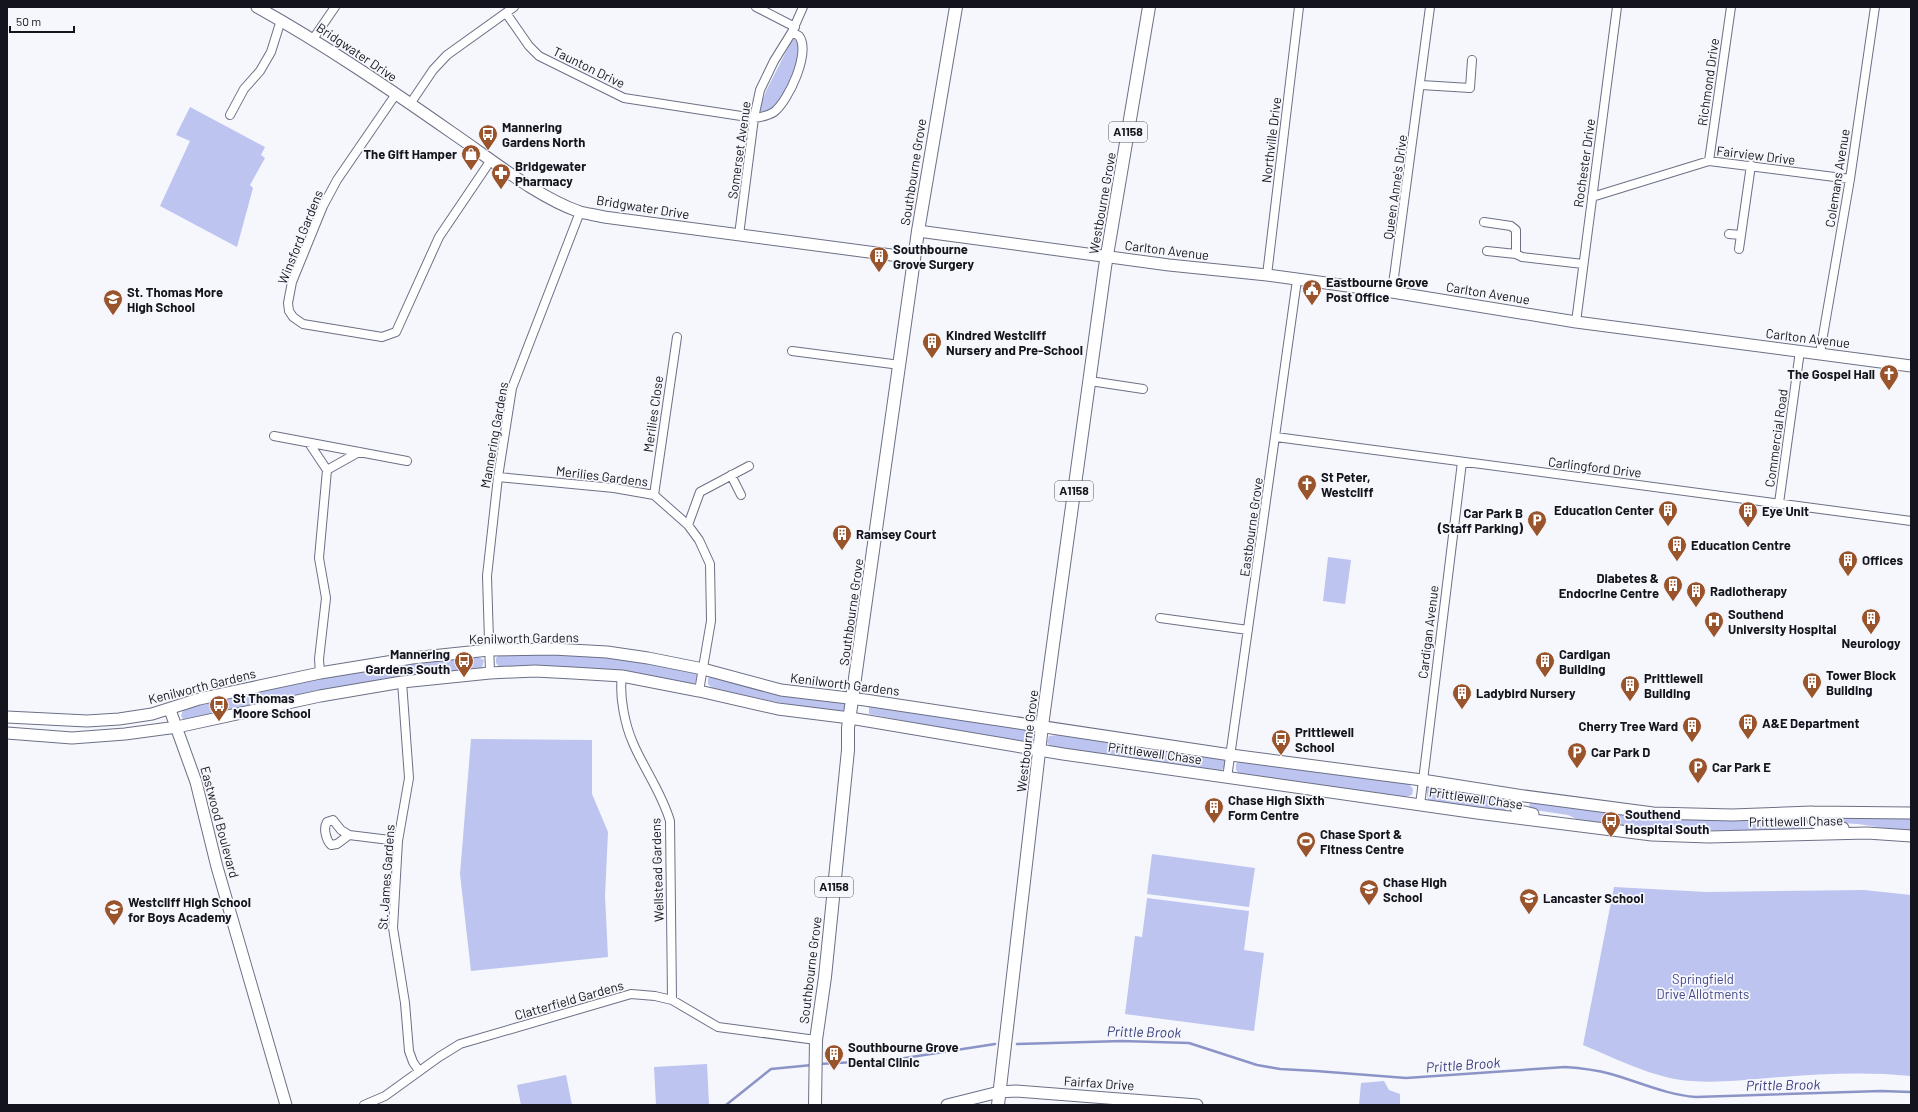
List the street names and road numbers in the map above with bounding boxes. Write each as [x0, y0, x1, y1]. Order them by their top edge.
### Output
street label: Bridgwater Drive [314, 19, 400, 85]
street label: Richmond Drive [1694, 37, 1722, 127]
street label: Taunton Drive [550, 43, 628, 91]
street label: Northville Drive [1258, 96, 1284, 184]
street label: Somerset Avenue [724, 100, 754, 200]
street label: Southbourne Grove [897, 117, 929, 227]
street label: Rochester Drive [1570, 118, 1598, 208]
road number: A1158 [1109, 122, 1147, 142]
street label: Colemans Avenue [1821, 128, 1853, 228]
street label: Queen Anne's Drive [1380, 134, 1410, 240]
street label: Fairview Drive [1716, 142, 1796, 168]
street label: Westbourne Grove [1085, 151, 1119, 255]
street label: Winsford Gardens [274, 188, 326, 286]
street label: Bridgwater Drive [595, 192, 691, 222]
street label: Carlton Avenue [1124, 237, 1210, 263]
street label: Carlton Avenue [1445, 278, 1531, 308]
street label: Carlton Avenue [1765, 325, 1851, 351]
street label: Merilies Close [640, 374, 666, 453]
street label: Mannering Gardens [477, 380, 511, 490]
street label: Commercial Road [1761, 388, 1791, 488]
street label: Carlingford Drive [1547, 453, 1643, 481]
street label: Merilies Gardens [555, 462, 649, 490]
street label: Eastbourne Grove [1236, 476, 1266, 578]
road number: A1158 [1055, 481, 1093, 501]
street label: Southbourne Grove [836, 557, 866, 667]
street label: Cardigan Avenue [1414, 584, 1442, 680]
street label: Kenilworth Gardens [469, 629, 579, 647]
street label: Kenilworth Gardens [147, 665, 257, 707]
street label: Kenilworth Gardens [789, 669, 901, 699]
street label: Westbourne Grove [1013, 689, 1041, 793]
street label: Prittlewell Chase [1107, 739, 1203, 767]
street label: Eastwood Boulevard [197, 764, 243, 880]
street label: Prittlewell Chase [1428, 784, 1524, 812]
street label: Prittlewell Chase [1749, 812, 1843, 830]
street label: Wellstead Gardens [647, 818, 667, 922]
street label: St. James Gardens [374, 824, 398, 930]
road number: A1158 [815, 877, 853, 897]
street label: Southbourne Grove [795, 915, 825, 1025]
street label: Clatterfield Gardens [513, 977, 625, 1023]
street label: Fairfax Drive [1063, 1073, 1135, 1093]

